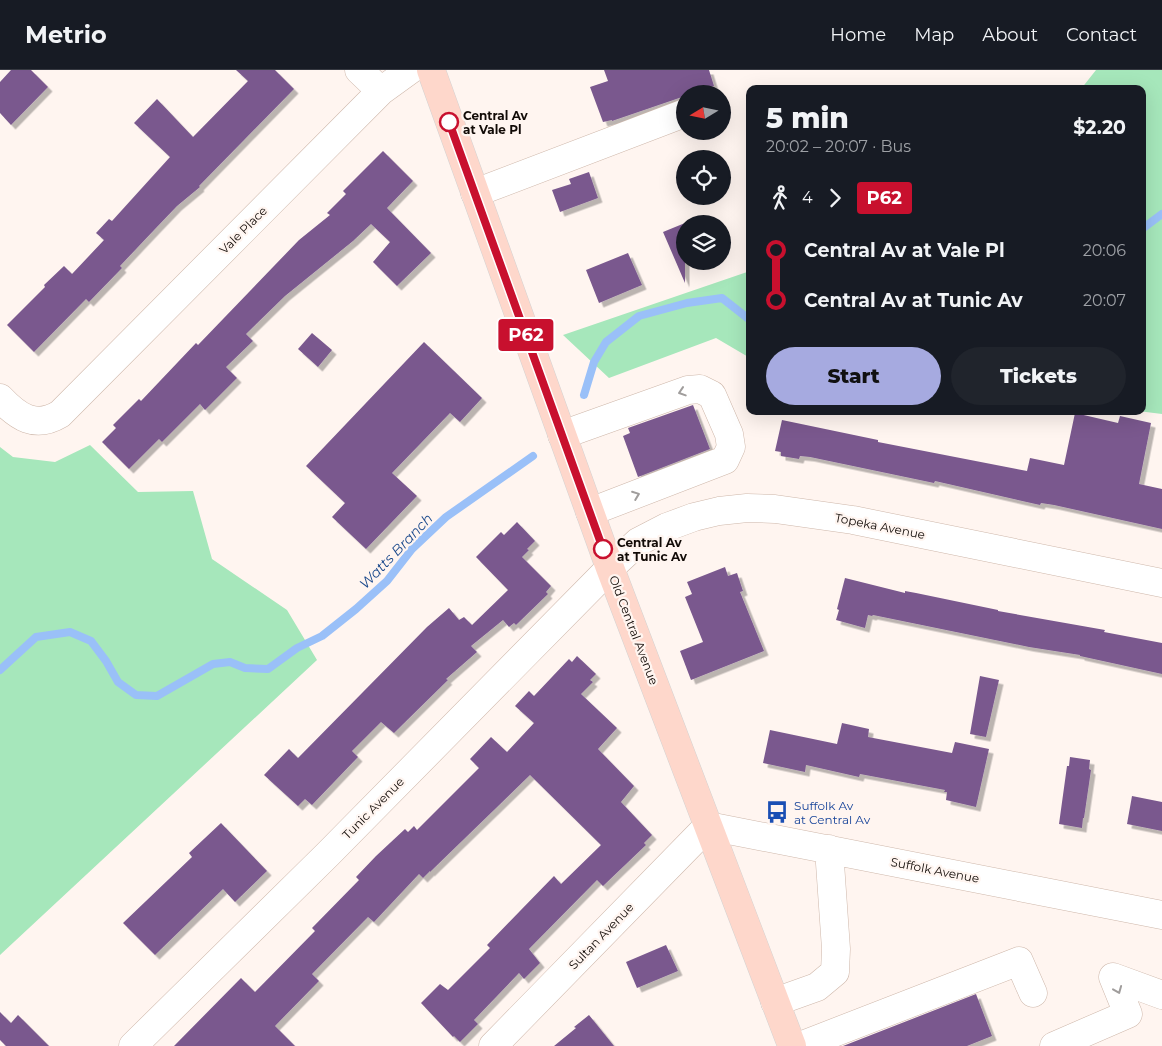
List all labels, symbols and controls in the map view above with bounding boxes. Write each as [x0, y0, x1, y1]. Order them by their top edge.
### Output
text: Metrio [25, 20, 107, 49]
text: Home [830, 24, 886, 46]
text: Map [914, 24, 954, 46]
text: About [982, 24, 1038, 46]
text: Contact [1066, 24, 1137, 46]
north arrow [676, 85, 731, 140]
map controls [676, 85, 731, 270]
text: 5 min [766, 101, 849, 135]
place label: Central Av at Vale Pl [463, 108, 529, 137]
marker: Central Av at Vale Pl [439, 112, 459, 132]
text: $2.20 [1073, 116, 1126, 139]
text: 20:02 – 20:07 · Bus [766, 137, 911, 156]
button: locate [676, 150, 731, 205]
icon: walk [766, 184, 794, 212]
icon: forward [821, 184, 849, 212]
text: P62 [867, 187, 902, 209]
text: 4 [802, 188, 813, 207]
street label: Vale Place [216, 203, 270, 257]
button: layers [676, 215, 731, 270]
text: Central Av at Vale Pl [804, 239, 1005, 262]
text: 20:06 [1083, 241, 1126, 260]
text: Central Av at Tunic Av [804, 289, 1023, 312]
text: 20:07 [1083, 291, 1126, 310]
line badge: P62 [497, 319, 555, 351]
text: P62 [508, 324, 544, 346]
button: Start [766, 347, 941, 405]
button: Tickets [951, 347, 1126, 405]
one-way arrow [678, 387, 687, 397]
one-way arrow [631, 491, 639, 501]
water label: Watts Branch [356, 510, 436, 592]
street label: Topeka Avenue [834, 510, 926, 542]
place label: Central Av at Tunic Av [617, 535, 688, 564]
marker: Central Av at Tunic Av [593, 539, 613, 559]
street label: Old Central Avenue [606, 573, 662, 687]
street label: Tunic Avenue [339, 774, 407, 842]
place label: Suffolk Av at Central Av [794, 798, 871, 827]
bus stop icon: Suffolk Av at Central Av [764, 799, 790, 825]
street label: Suffolk Avenue [889, 854, 981, 886]
street label: Sultan Avenue [565, 900, 637, 972]
one-way arrow [1112, 985, 1123, 994]

